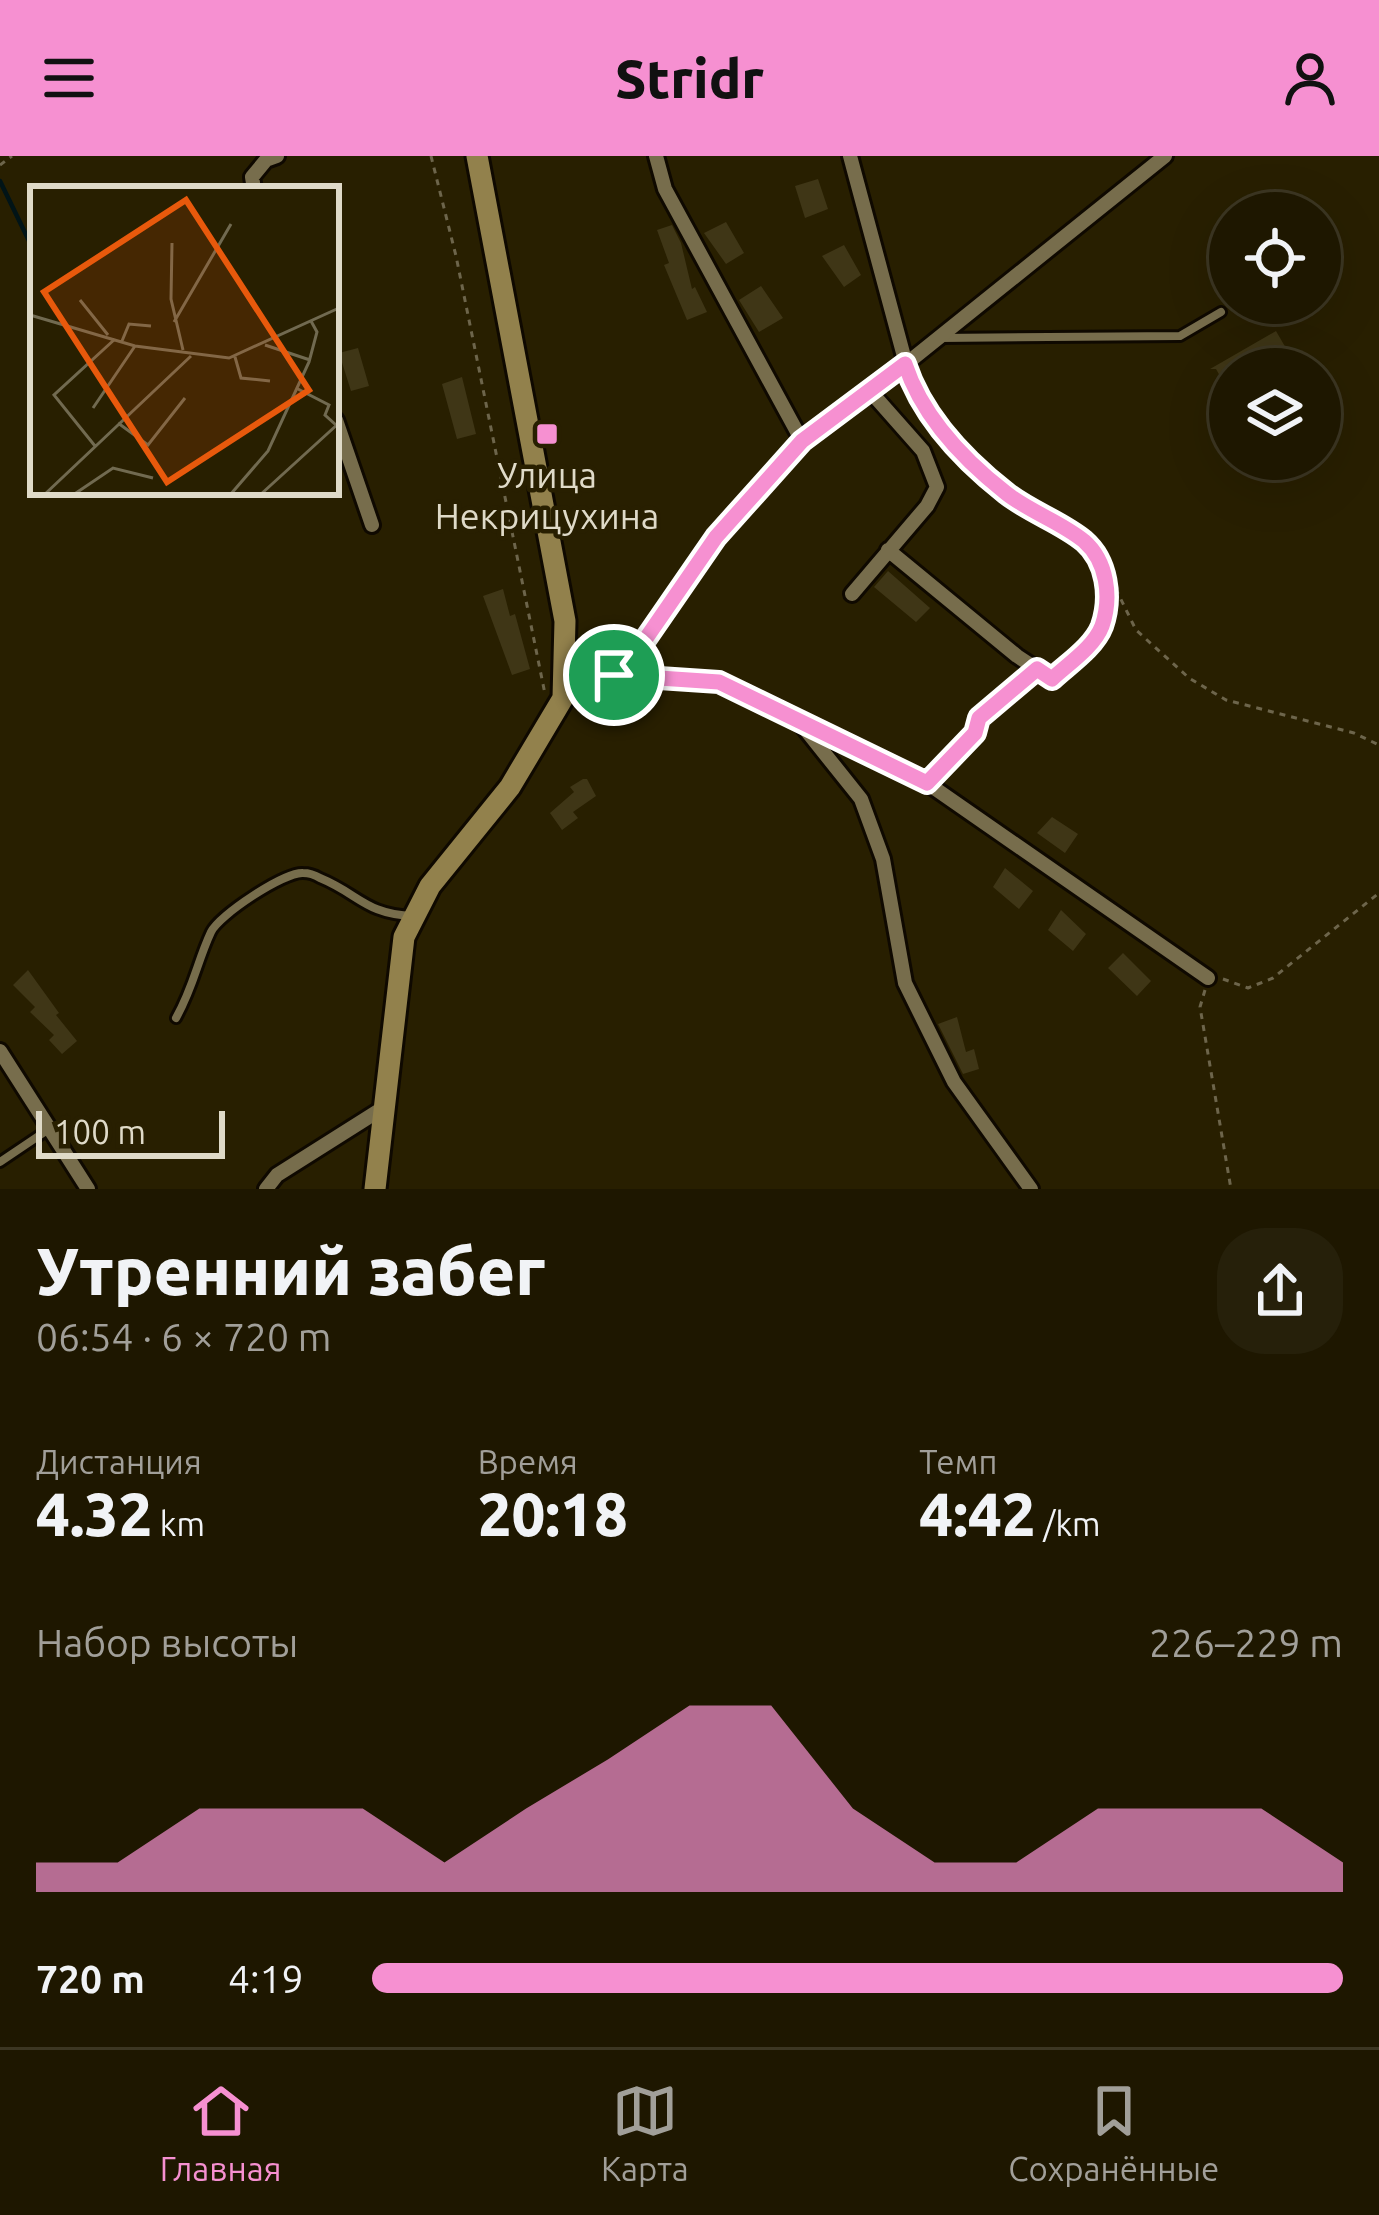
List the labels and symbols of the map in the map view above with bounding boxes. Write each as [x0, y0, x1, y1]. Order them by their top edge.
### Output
inset map [30, 186, 339, 495]
marker: Улица Некрицухина [534, 421, 560, 447]
place label: Улица Некрицухина [435, 454, 659, 536]
pin [563, 624, 665, 726]
scale bar [36, 1105, 225, 1158]

